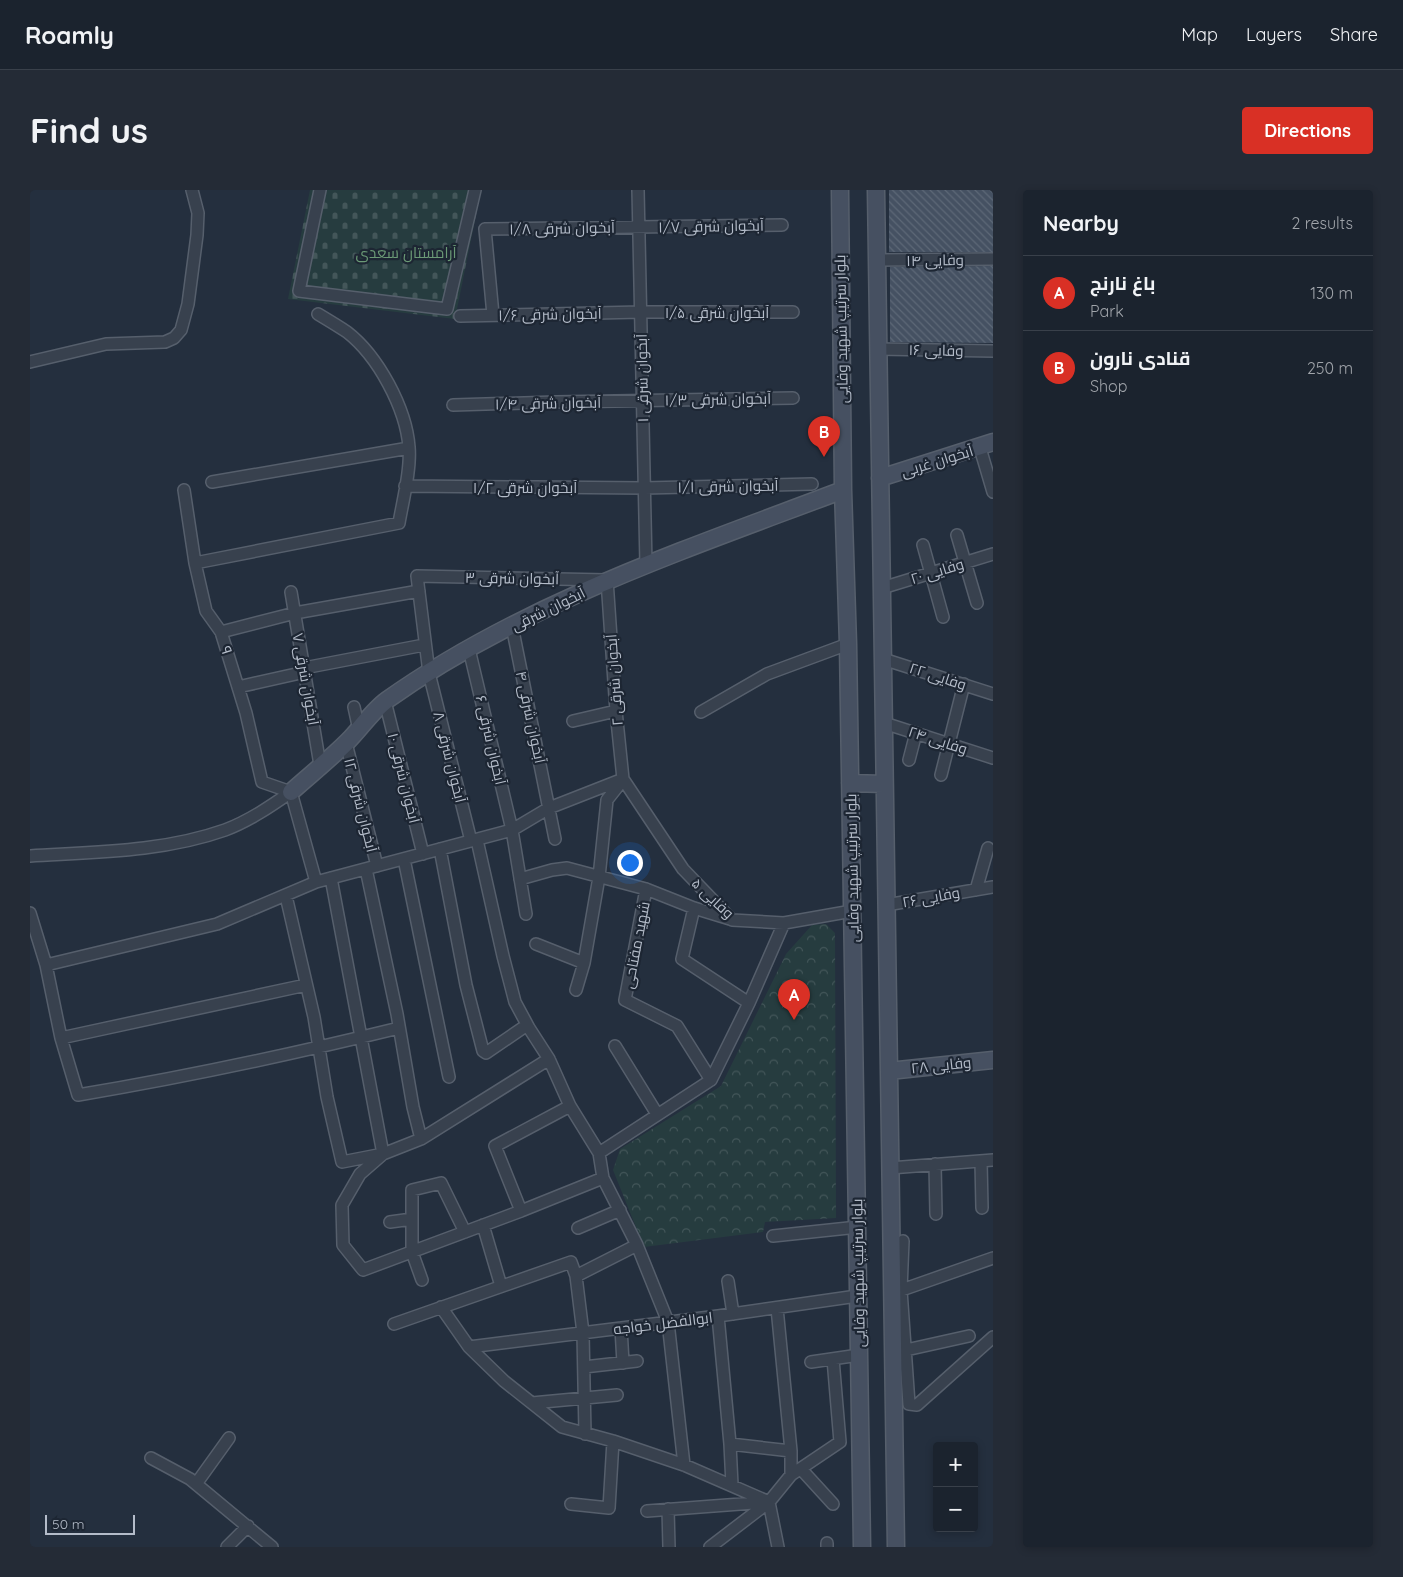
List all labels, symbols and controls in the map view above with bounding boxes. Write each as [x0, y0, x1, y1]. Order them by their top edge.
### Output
text: Roamly [25, 20, 114, 50]
text: Map [1181, 23, 1218, 46]
text: Layers [1246, 23, 1302, 46]
text: Share [1330, 23, 1378, 46]
button: Directions [1242, 107, 1373, 154]
text: Find us [30, 108, 148, 152]
text: Nearby [1043, 210, 1119, 236]
text: 2 results [1291, 213, 1353, 233]
street label: آبخوان شرقی ۱/۷ [658, 216, 764, 237]
street label: آبخوان شرقی ۱/۸ [509, 218, 615, 239]
park label: آرامستان سعدی [356, 243, 456, 263]
street label: وفایی ۱۴ [906, 250, 964, 271]
street label: بلوار سرتیپ شهید وفایی [830, 255, 853, 403]
text: باغ نارنج [1090, 271, 1155, 295]
text: A [1054, 283, 1064, 303]
text: 130 m [1310, 283, 1353, 303]
text: Park [1090, 301, 1124, 321]
street label: آبخوان شرقی ۱/۵ [665, 303, 769, 323]
street label: آبخوان شرقی ۱/۶ [498, 304, 602, 325]
street label: آبخوان شرقی ۱ [632, 333, 653, 422]
street label: وفایی ۱۶ [908, 340, 964, 361]
text: قنادی نارون [1090, 346, 1191, 370]
text: B [1054, 358, 1064, 378]
text: 250 m [1307, 358, 1353, 378]
text: Shop [1090, 376, 1127, 396]
street label: آبخوان شرقی ۱/۳ [665, 389, 771, 410]
street label: آبخوان شرقی ۱/۴ [495, 393, 601, 414]
pin: B [808, 416, 840, 457]
street label: آبخوان غربی [899, 441, 976, 482]
street label: آبخوان شرقی ۱/۱ [677, 476, 779, 497]
street label: آبخوان شرقی ۱/۲ [473, 478, 577, 498]
street label: وفایی ۲۰ [908, 554, 966, 589]
street label: آبخوان شرقی ۳ [465, 568, 559, 589]
street label: آبخوان شرقی [508, 583, 589, 636]
street label: آبخوان شرقی ۷ [288, 631, 323, 727]
street label: آبخوان شرقی ۲ [601, 633, 628, 727]
street label: ۹ [217, 643, 237, 657]
street label: وفایی ۲۲ [907, 658, 969, 695]
street label: آبخوان شرقی ۴ [511, 669, 550, 765]
street label: آبخوان شرقی ۶ [471, 693, 511, 787]
street label: آبخوان شرقی ۸ [429, 709, 471, 805]
street label: وفایی ۲۴ [906, 722, 970, 759]
street label: آبخوان شرقی ۱۰ [383, 731, 424, 825]
street label: آبخوان شرقی ۱۲ [339, 756, 382, 854]
street label: بلوار سرتیپ شهید وفایی [841, 794, 864, 942]
your location [617, 850, 643, 876]
street label: وفایی ۵ [687, 874, 738, 923]
street label: وفایی ۲۶ [901, 883, 961, 912]
street label: شهید مفتاحی [618, 900, 655, 990]
pin: A [778, 979, 810, 1020]
street label: وفایی ۲۸ [910, 1052, 972, 1079]
street label: بلوار سرتیپ شهید وفایی [847, 1199, 870, 1347]
street label: ابوالفضل خواجه [612, 1307, 714, 1340]
map controls [933, 1442, 978, 1532]
button: + [933, 1442, 978, 1487]
button: − [933, 1487, 978, 1532]
scale bar [45, 1512, 135, 1535]
text: 50 m [52, 1515, 85, 1533]

